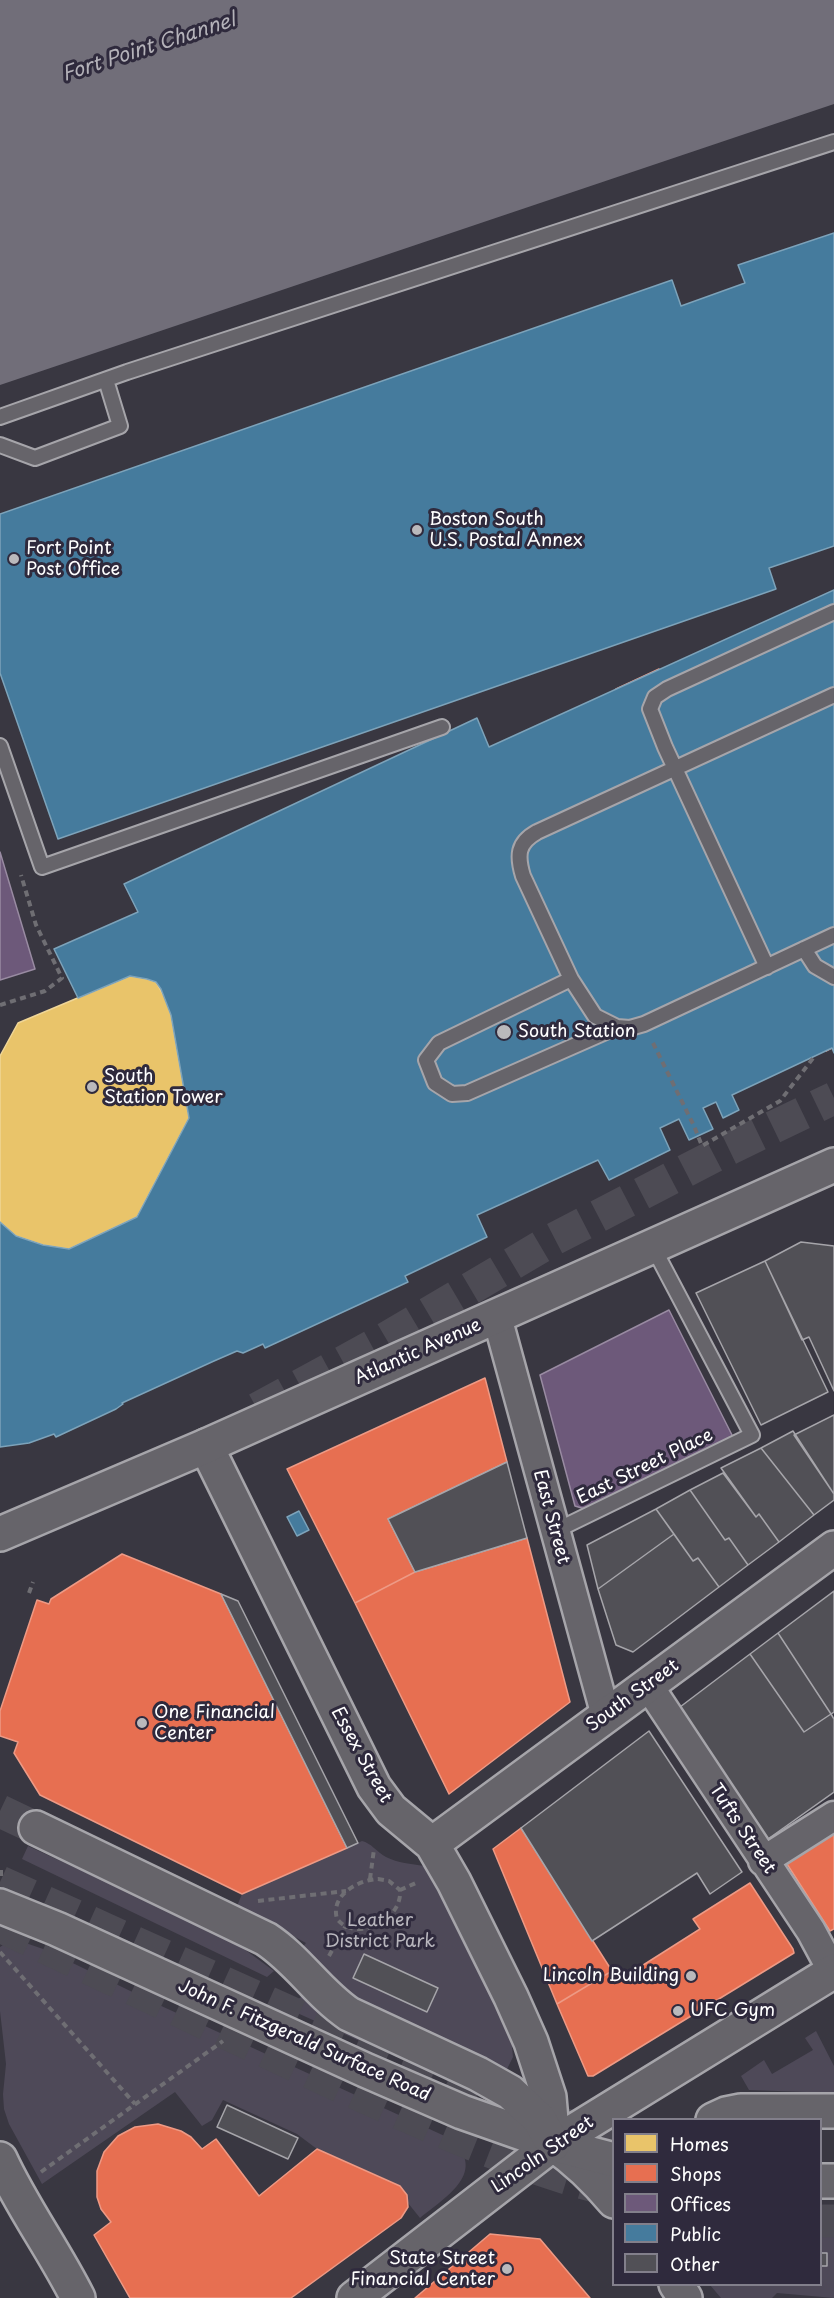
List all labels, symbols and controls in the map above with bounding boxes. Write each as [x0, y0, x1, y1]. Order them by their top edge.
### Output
water label: Fort Point Channel [59, 9, 239, 87]
place label: Boston South U.S. Postal Annex [429, 509, 583, 552]
marker: Boston South U.S. Postal Annex [410, 523, 424, 537]
place label: Fort Point Post Office [26, 538, 120, 580]
marker: Fort Point Post Office [7, 552, 21, 566]
place label: South Station [518, 1021, 636, 1043]
marker: South Station [495, 1023, 513, 1041]
place label: South Station Tower [104, 1066, 223, 1108]
marker: South Station Tower [85, 1080, 99, 1094]
street label: Atlantic Avenue [351, 1314, 485, 1390]
street label: East Street Place [573, 1425, 717, 1509]
street label: East Street [528, 1467, 574, 1567]
street label: South Street [583, 1655, 683, 1737]
place label: One Financial Center [154, 1702, 275, 1744]
street label: Essex Street [326, 1703, 396, 1807]
marker: One Financial Center [135, 1716, 149, 1730]
street label: Tufts Street [704, 1780, 780, 1878]
park label: Leather District Park [325, 1910, 435, 1952]
place label: Lincoln Building [543, 1965, 679, 1987]
marker: Lincoln Building [684, 1969, 698, 1983]
street label: John F. Fitzgerald Surface Road [174, 1975, 434, 2107]
place label: UFC Gym [690, 2000, 775, 2022]
marker: UFC Gym [671, 2004, 685, 2018]
street label: Lincoln Street [488, 2112, 598, 2198]
legend [612, 2118, 822, 2286]
text: Homes [670, 2130, 728, 2157]
text: Shops [670, 2160, 721, 2187]
text: Offices [670, 2190, 731, 2217]
text: Public [670, 2220, 721, 2247]
place label: State Street Financial Center [350, 2248, 495, 2290]
text: Other [670, 2250, 719, 2277]
marker: State Street Financial Center [500, 2262, 514, 2276]

